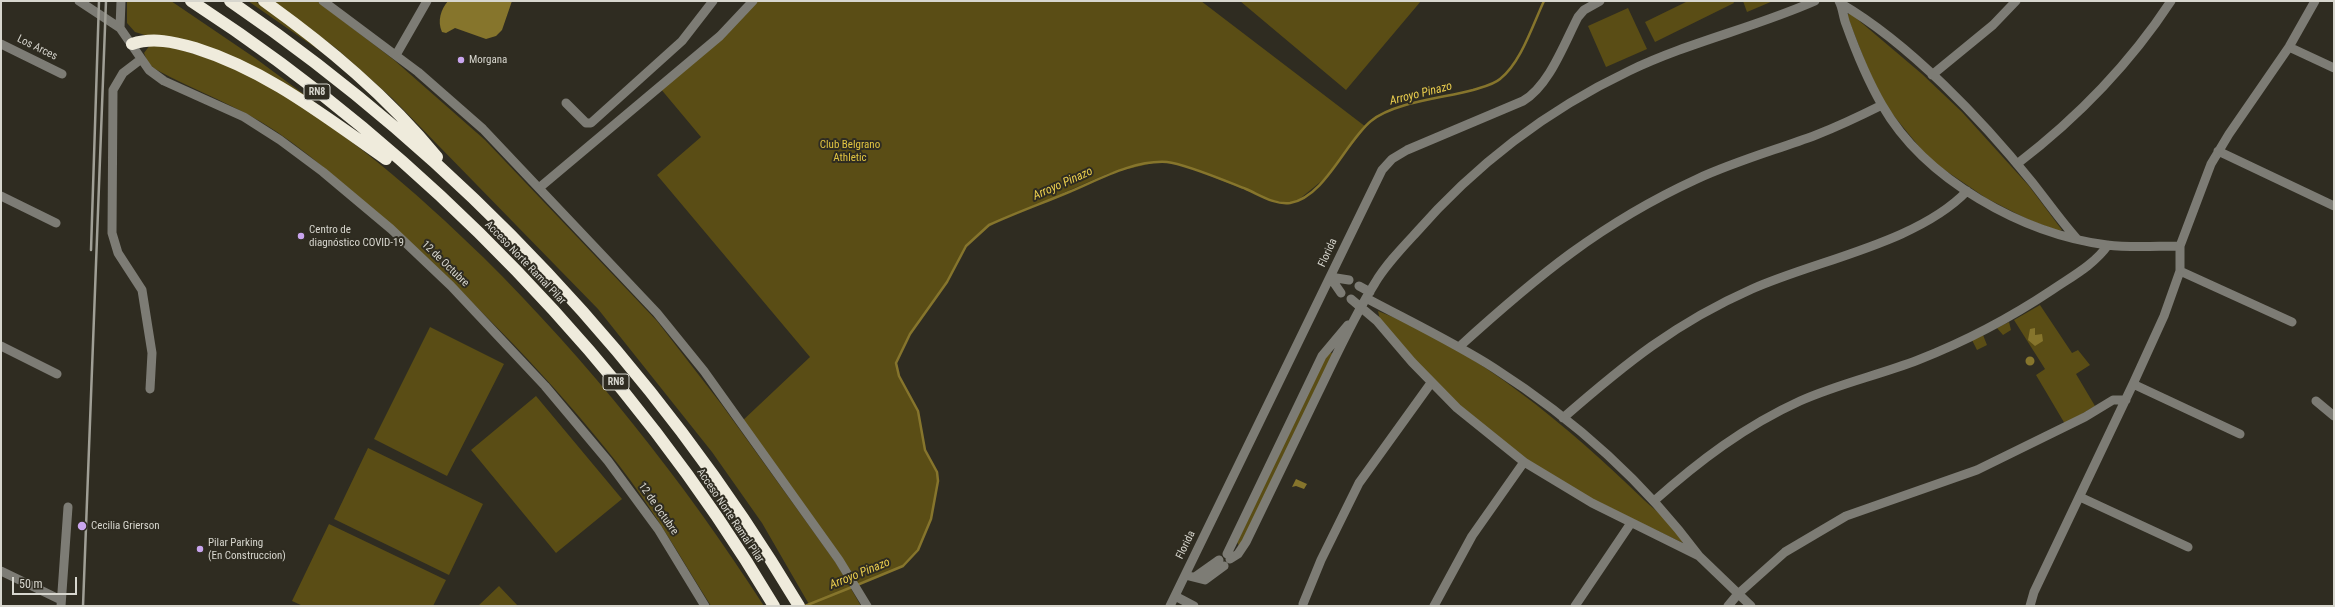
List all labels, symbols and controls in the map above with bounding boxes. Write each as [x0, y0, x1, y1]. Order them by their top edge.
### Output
street label: Los Arces [15, 33, 59, 63]
place label: Morgana [469, 53, 507, 67]
marker: Morgana [456, 55, 466, 65]
water label: Arroyo Pinazo [1388, 79, 1454, 109]
road number: RN8 [304, 84, 330, 100]
park label: Club Belgrano Athletic [820, 138, 880, 164]
water label: Arroyo Pinazo [1031, 164, 1095, 204]
street label: Acceso Norte Ramal Pilar [482, 218, 568, 308]
place label: Centro de diagnóstico COVID-19 [309, 223, 404, 249]
marker: Centro de diagnóstico COVID-19 [296, 231, 306, 241]
street label: Florida [1316, 237, 1340, 269]
street label: 12 de Octubre [419, 238, 471, 290]
road number: RN8 [603, 374, 629, 390]
street label: Acceso Norte Ramal Pilar [693, 466, 767, 566]
street label: 12 de Octubre [635, 480, 681, 538]
place label: Cecilia Grierson [91, 519, 160, 533]
marker: Cecilia Grierson [76, 520, 88, 532]
street label: Florida [1174, 529, 1198, 561]
place label: Pilar Parking (En Construccion) [208, 536, 286, 562]
marker: Pilar Parking (En Construccion) [195, 544, 205, 554]
water label: Arroyo Pinazo [828, 555, 892, 593]
scale bar [14, 569, 79, 595]
text: 50 m [19, 577, 43, 591]

